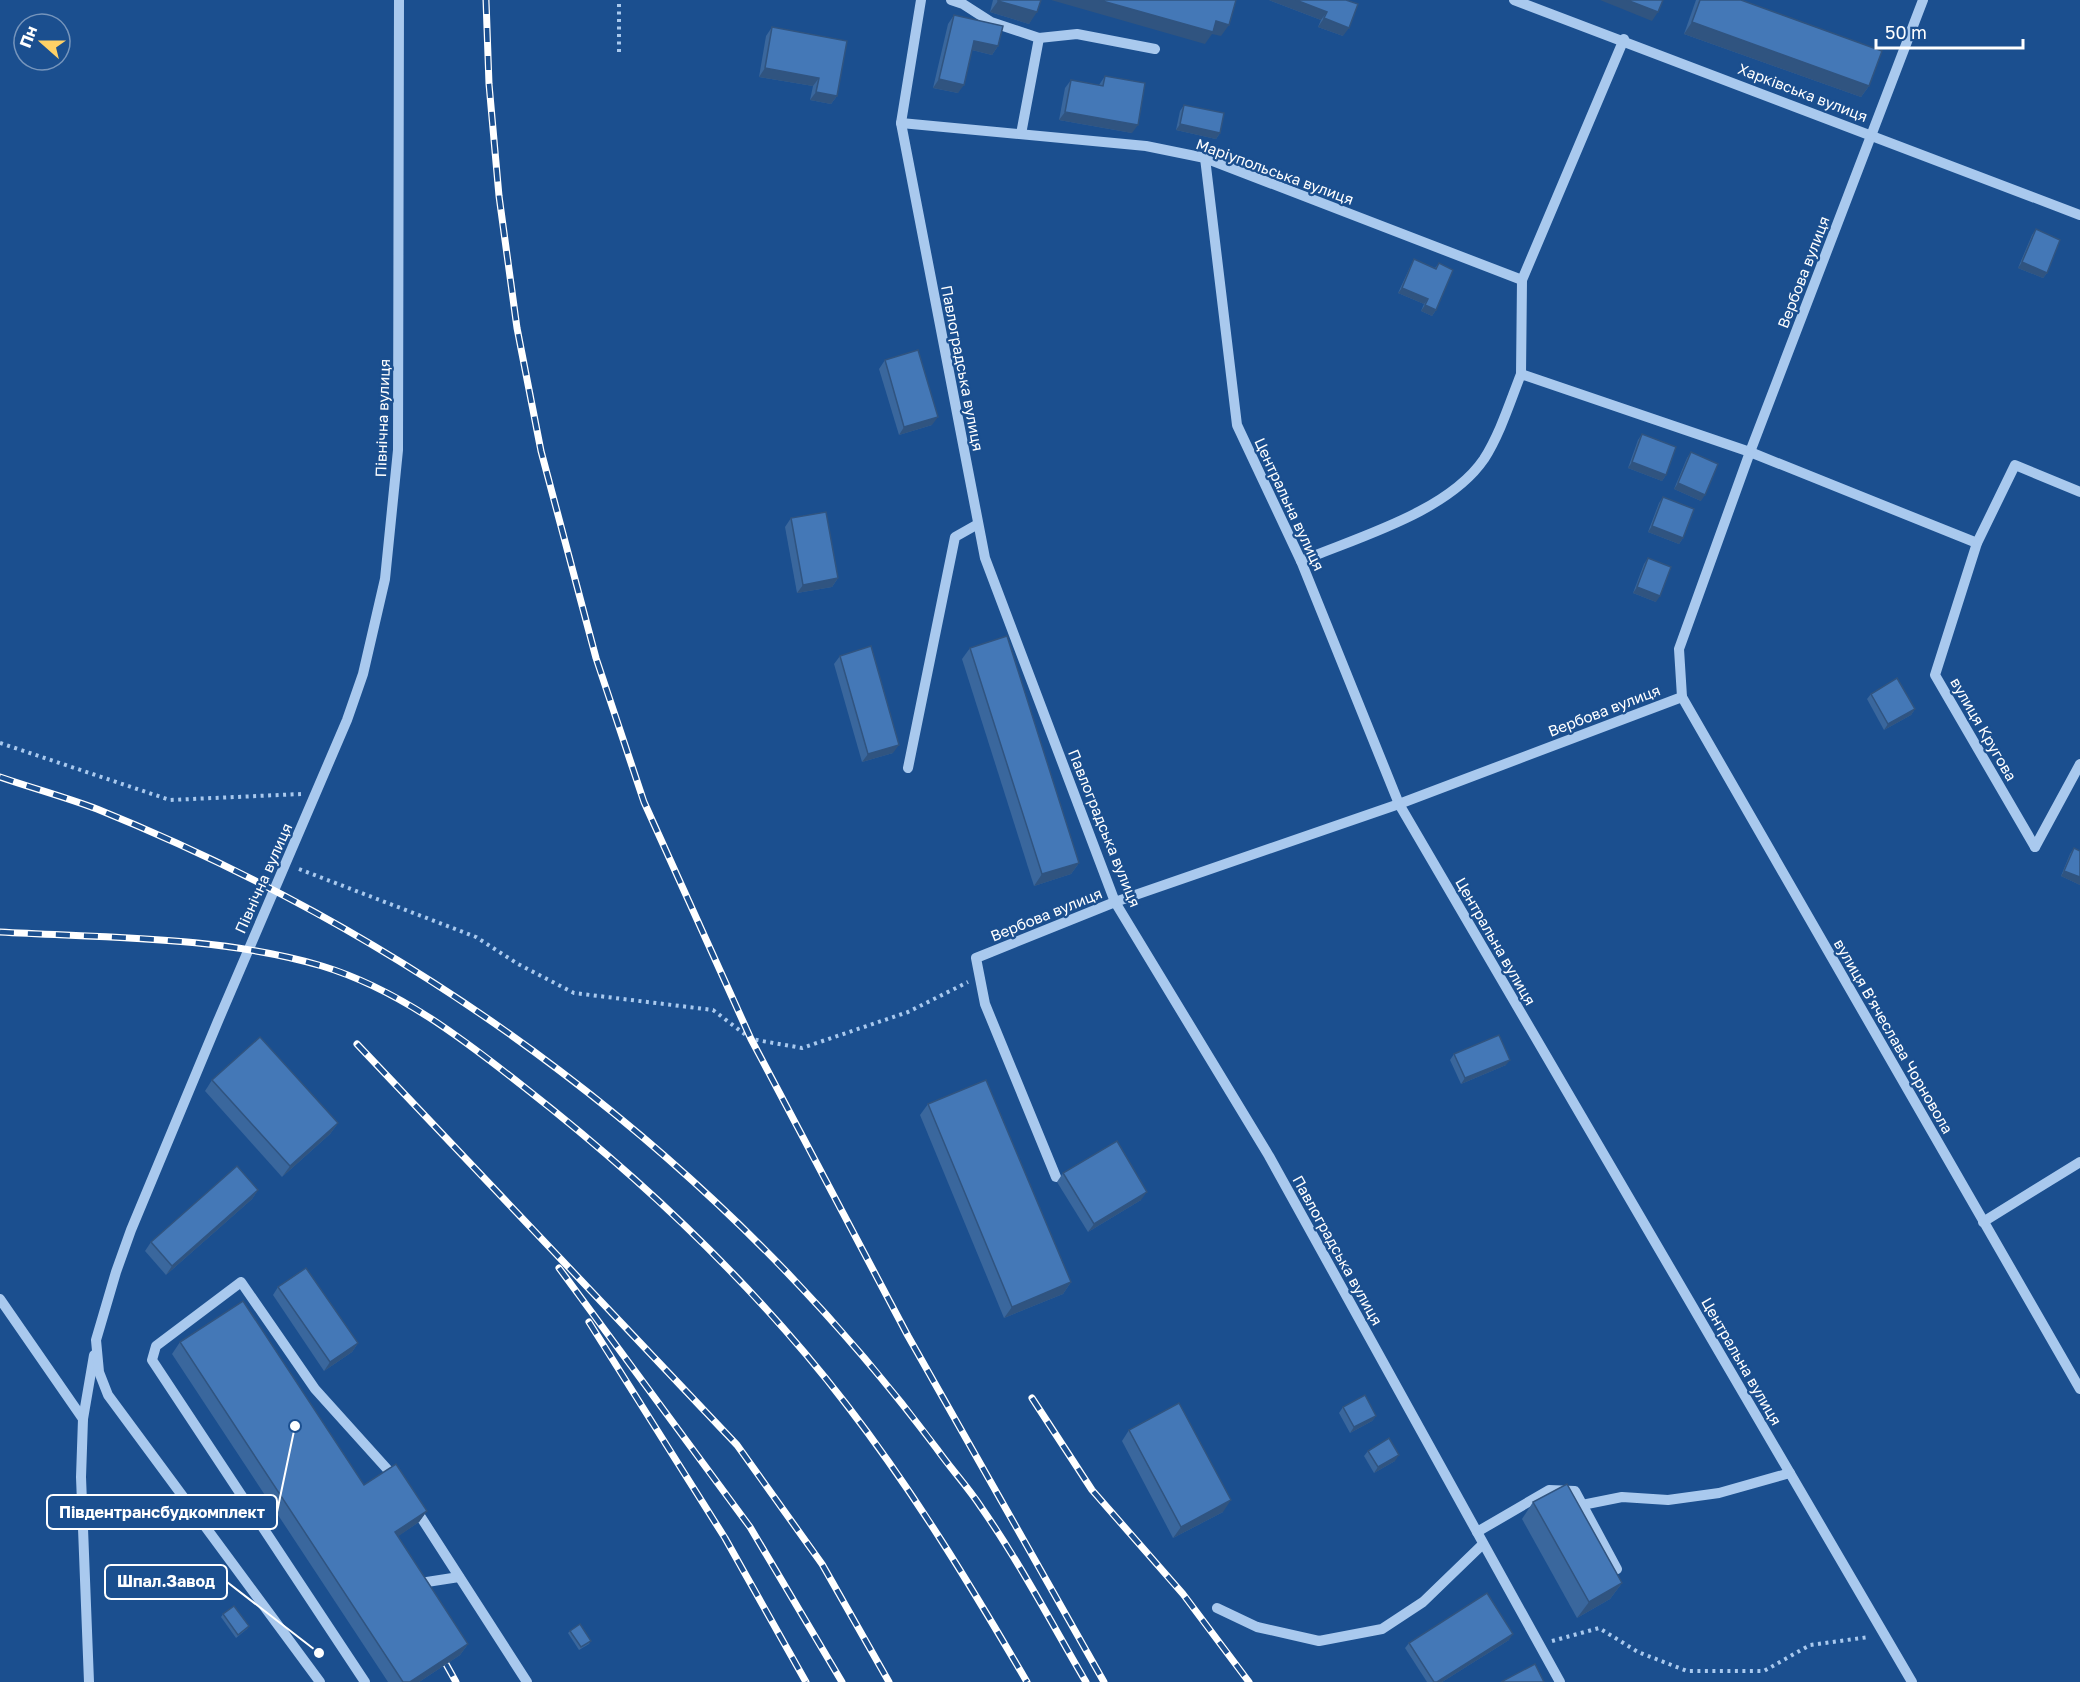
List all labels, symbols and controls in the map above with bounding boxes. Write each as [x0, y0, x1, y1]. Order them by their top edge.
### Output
north arrow [12, 12, 72, 72]
scale bar [1876, 12, 2023, 50]
text: 50 m [1885, 21, 1927, 43]
text: Пн [15, 23, 41, 50]
street label: Харківська вулиця [1736, 59, 1870, 125]
street label: Маріупольська вулиця [1194, 134, 1356, 208]
street label: Вербова вулиця [1773, 213, 1833, 331]
street label: Павлоградська вулиця [938, 284, 988, 452]
street label: Північна вулиця [371, 358, 393, 478]
street label: Центральна вулиця [1251, 435, 1329, 573]
street label: вулиця Кругова [1947, 674, 2021, 784]
street label: Вербова вулиця [1545, 680, 1663, 740]
street label: Павлоградська вулиця [1065, 746, 1145, 910]
street label: Північна вулиця [231, 820, 295, 936]
street label: Центральна вулиця [1452, 874, 1540, 1008]
street label: Вербова вулиця [988, 883, 1104, 945]
street label: вулиця В'ячеслава Чорновола [1831, 935, 1957, 1137]
street label: Павлоградська вулиця [1289, 1172, 1387, 1328]
street label: Центральна вулиця [1698, 1294, 1786, 1428]
callout: Південтрансбудкомплект [47, 1495, 277, 1529]
text: Південтрансбудкомплект [59, 1502, 265, 1522]
callout: Шпал.Завод [105, 1565, 227, 1599]
text: Шпал.Завод [117, 1571, 215, 1591]

